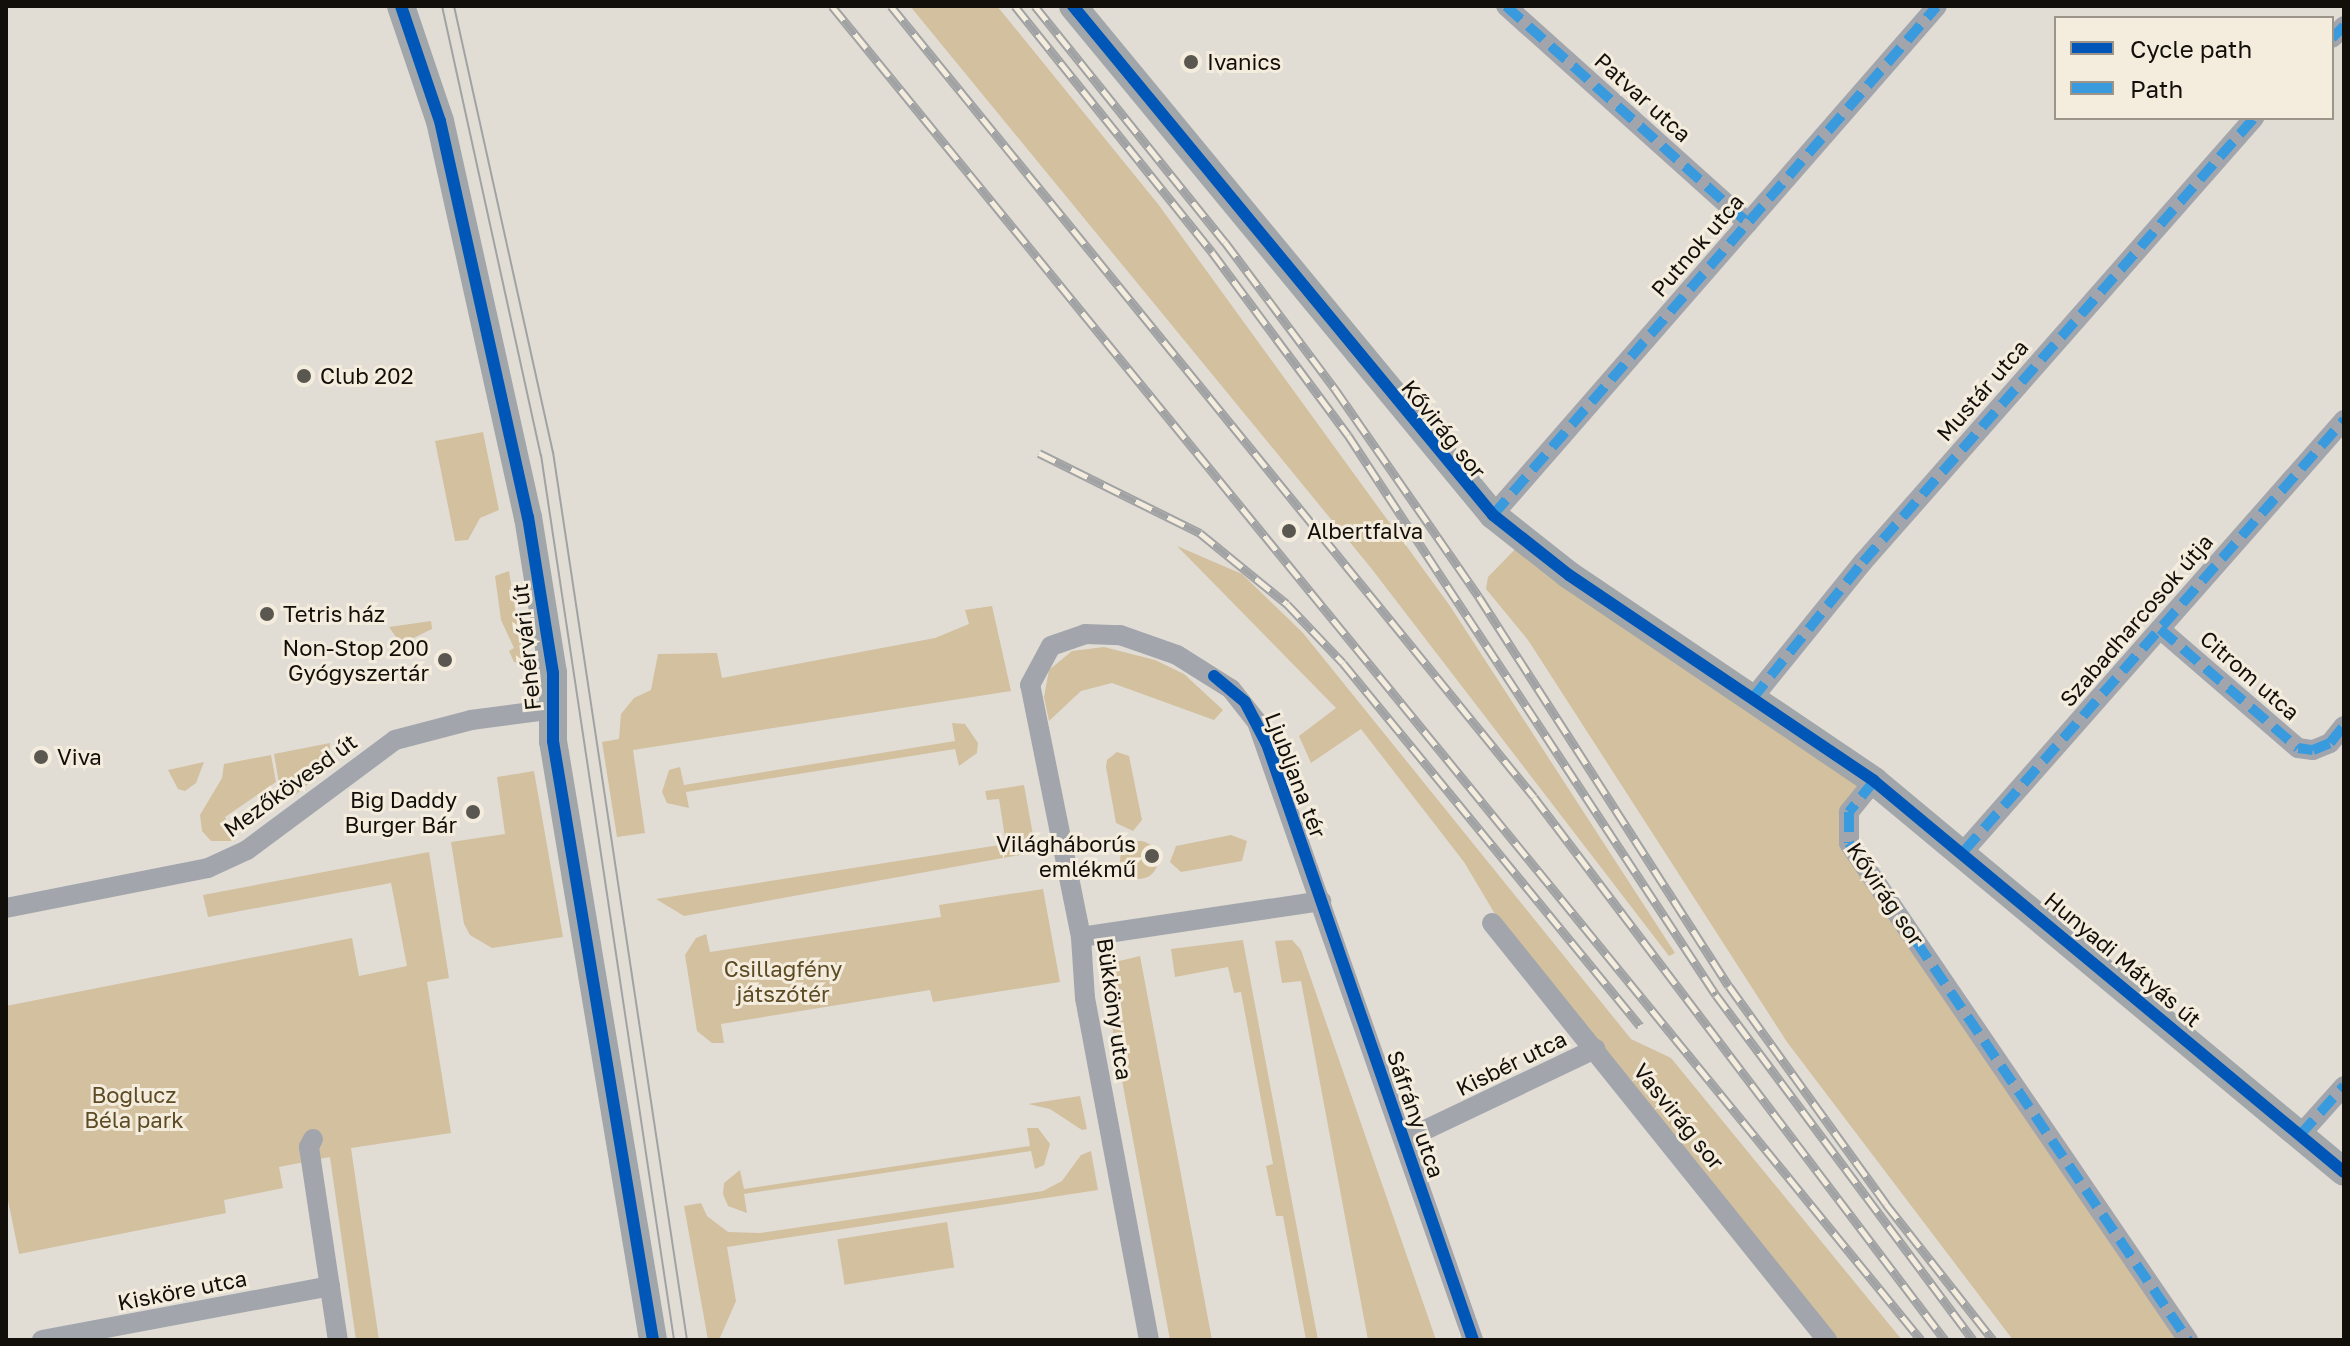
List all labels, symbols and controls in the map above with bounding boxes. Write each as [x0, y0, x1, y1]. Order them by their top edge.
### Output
legend [2054, 16, 2334, 120]
text: Cycle path [2130, 34, 2252, 63]
street label: Patvar utca [1589, 47, 1697, 147]
place label: Ivanics [1207, 49, 1281, 75]
marker: Ivanics [1182, 53, 1200, 71]
text: Path [2130, 74, 2183, 103]
street label: Putnok utca [1645, 188, 1749, 302]
street label: Mustár utca [1931, 334, 2033, 446]
place label: Club 202 [320, 363, 413, 389]
marker: Club 202 [295, 367, 313, 385]
street label: Kővirág sor [1396, 374, 1492, 484]
place label: Albertfalva [1307, 518, 1423, 544]
marker: Albertfalva [1278, 520, 1300, 542]
street label: Szabadharcosok útja [2054, 528, 2218, 712]
street label: Fehérvári út [506, 582, 546, 712]
place label: Tetris ház [283, 601, 385, 627]
marker: Tetris ház [258, 605, 276, 623]
street label: Citrom utca [2195, 625, 2305, 725]
place label: Non-Stop 200 Gyógyszertár [282, 634, 429, 686]
marker: Non-Stop 200 Gyógyszertár [436, 651, 454, 669]
street label: Ljubljana tér [1260, 709, 1332, 841]
street label: Mezőkövesd út [218, 728, 362, 842]
place label: Viva [57, 744, 102, 770]
marker: Viva [32, 748, 50, 766]
place label: Big Daddy Burger Bár [344, 786, 457, 838]
marker: Big Daddy Burger Bár [464, 803, 482, 821]
place label: Világháborús emlékmű [996, 830, 1136, 882]
street label: Kővirág sor [1842, 837, 1930, 951]
marker: Világháborús emlékmű [1143, 847, 1161, 865]
street label: Hunyadi Mátyás út [2039, 886, 2207, 1032]
street label: Bükköny utca [1092, 936, 1138, 1082]
park label: Csillagfény játszótér [724, 955, 842, 1006]
street label: Kisbér utca [1451, 1025, 1571, 1101]
street label: Sáfrány utca [1382, 1047, 1450, 1181]
street label: Vasvirág sor [1628, 1058, 1730, 1174]
park label: Boglucz Béla park [84, 1081, 184, 1132]
street label: Kisköre utca [115, 1265, 249, 1315]

